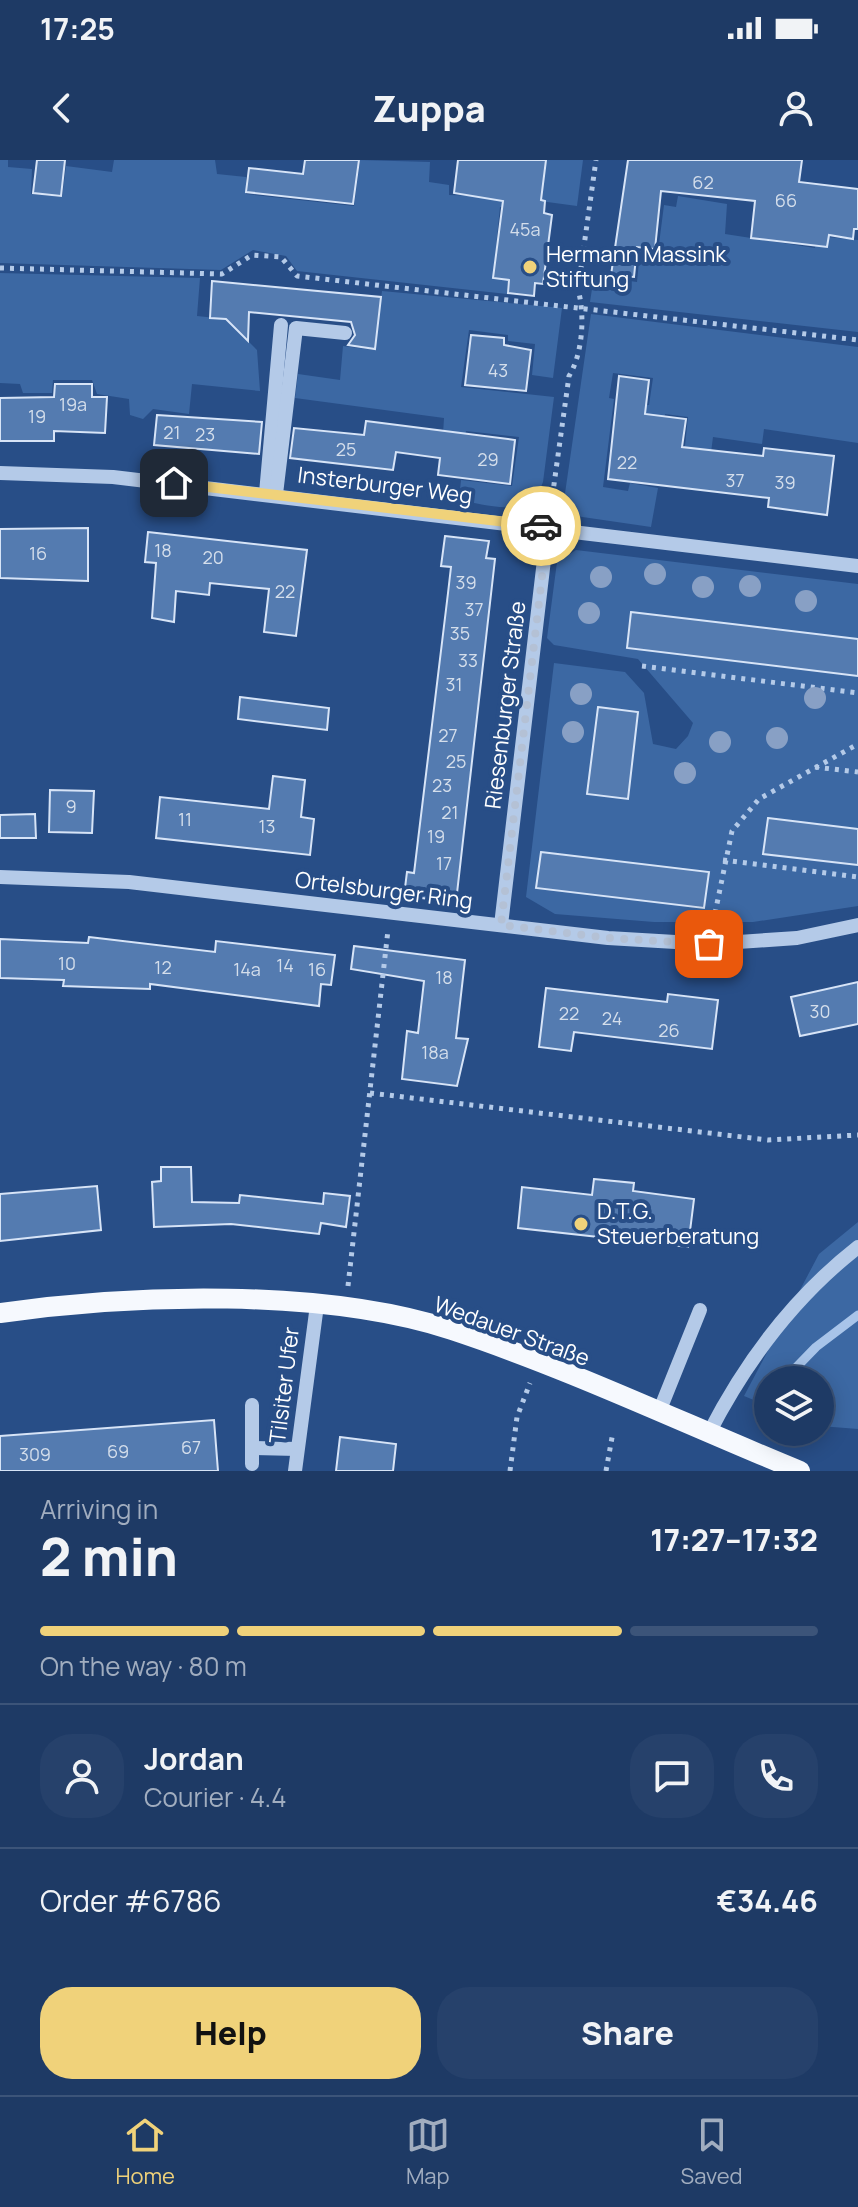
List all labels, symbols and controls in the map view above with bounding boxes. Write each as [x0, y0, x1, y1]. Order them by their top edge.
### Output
text: 17:25 [40, 8, 115, 49]
text: Zuppa [372, 84, 486, 133]
icon: back [40, 86, 84, 130]
icon: person [774, 86, 818, 130]
house number: 62 [692, 170, 714, 194]
house number: 66 [775, 188, 797, 212]
house number: 45a [509, 217, 541, 241]
place label: Hermann Massink Stiftung [546, 239, 727, 294]
marker: Hermann Massink Stiftung [521, 258, 539, 276]
house number: 43 [488, 358, 508, 382]
house number: 19a [59, 392, 87, 416]
house number: 19 [28, 404, 46, 428]
house number: 21 [163, 420, 181, 444]
house number: 23 [195, 422, 215, 446]
house number: 25 [336, 437, 356, 461]
house number: 29 [477, 447, 499, 471]
pin [140, 449, 208, 517]
house number: 22 [617, 450, 637, 474]
street label: Insterburger Weg [296, 459, 474, 511]
icon: home [152, 461, 196, 505]
house number: 37 [726, 468, 745, 492]
house number: 39 [774, 470, 796, 494]
courier [501, 486, 581, 566]
icon: car [519, 504, 563, 548]
house number: 18 [154, 538, 172, 562]
house number: 16 [29, 541, 47, 565]
house number: 20 [202, 545, 224, 569]
house number: 39 [455, 570, 477, 594]
house number: 22 [275, 579, 295, 603]
house number: 37 [465, 597, 484, 621]
street label: Riesenburger Straße [477, 599, 533, 811]
house number: 35 [450, 621, 470, 645]
house number: 33 [458, 648, 478, 672]
house number: 31 [446, 672, 462, 696]
house number: 27 [438, 723, 458, 747]
house number: 25 [446, 749, 466, 773]
house number: 23 [432, 773, 452, 797]
house number: 9 [65, 794, 77, 818]
house number: 21 [441, 800, 459, 824]
house number: 11 [178, 807, 192, 831]
house number: 13 [259, 814, 275, 838]
house number: 19 [427, 824, 445, 848]
house number: 17 [436, 851, 452, 875]
street label: Ortelsburger Ring [294, 864, 474, 916]
pin [675, 910, 743, 978]
icon: bag [687, 922, 731, 966]
house number: 10 [58, 951, 76, 975]
house number: 14 [276, 953, 294, 977]
house number: 12 [154, 955, 172, 979]
house number: 14a [233, 957, 261, 981]
house number: 16 [308, 957, 326, 981]
house number: 18 [435, 965, 453, 989]
house number: 30 [810, 999, 830, 1023]
house number: 22 [559, 1001, 579, 1025]
house number: 24 [602, 1006, 622, 1030]
house number: 26 [658, 1018, 680, 1042]
house number: 18a [421, 1040, 449, 1064]
place label: D.T.G. Steuerberatung [597, 1196, 759, 1251]
marker: D.T.G. Steuerberatung [572, 1215, 590, 1233]
street label: Wedauer Straße [430, 1289, 594, 1373]
street label: Tilsiter Ufer [262, 1325, 306, 1445]
map controls [754, 1366, 834, 1446]
button: layers [754, 1366, 834, 1446]
house number: 67 [181, 1435, 201, 1459]
house number: 69 [107, 1439, 129, 1463]
house number: 309 [19, 1442, 51, 1466]
text: Arriving in [40, 1491, 158, 1527]
text: 17:27–17:32 [650, 1519, 818, 1560]
text: 2 min [40, 1521, 178, 1592]
text: On the way · 80 m [40, 1648, 247, 1684]
button: person [40, 1734, 124, 1818]
button: chat [630, 1734, 714, 1818]
button: phone [734, 1734, 818, 1818]
text: Jordan [144, 1738, 244, 1779]
text: Courier · 4.4 [144, 1779, 286, 1815]
text: Order #6786 [40, 1880, 222, 1921]
text: €34.46 [716, 1880, 818, 1921]
button: Help [40, 1987, 421, 2079]
button: Share [437, 1987, 818, 2079]
tab: Home [115, 2113, 175, 2191]
tab: Map [406, 2113, 450, 2191]
tab: Saved [681, 2113, 743, 2191]

